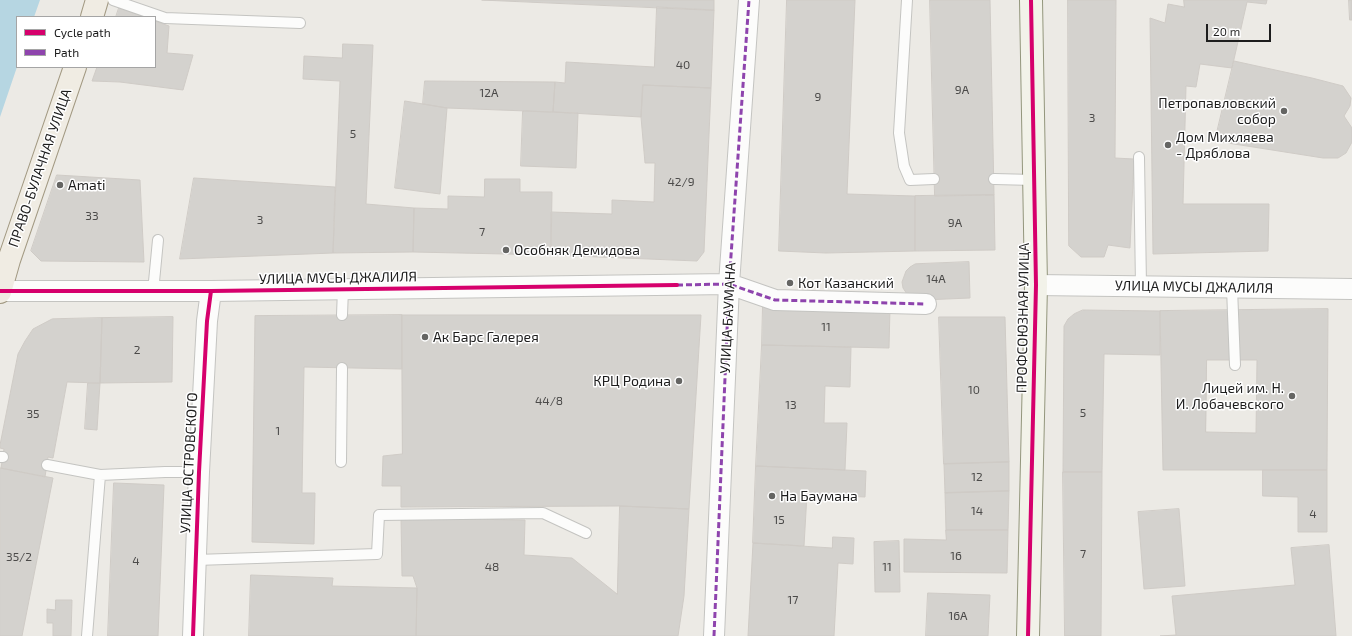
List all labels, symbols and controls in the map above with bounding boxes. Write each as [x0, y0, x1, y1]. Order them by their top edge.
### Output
legend [16, 16, 156, 68]
scale bar [1208, 16, 1273, 42]
text: 20 m [1213, 24, 1240, 38]
text: Cycle path [54, 25, 111, 39]
text: Path [54, 45, 79, 59]
house number: 40 [676, 58, 690, 72]
house number: 9А [955, 83, 969, 97]
house number: 12А [480, 86, 498, 100]
street label: ПРАВО-БУЛАЧНАЯ УЛИЦА [5, 87, 75, 249]
house number: 9 [815, 90, 821, 104]
place label: Петропавловский собор [1158, 95, 1276, 128]
marker: Петропавловский собор [1279, 106, 1289, 116]
house number: 3 [1089, 111, 1095, 125]
house number: 5 [350, 127, 356, 141]
place label: Дом Михляева - Дряблова [1176, 129, 1274, 162]
marker: Дом Михляева - Дряблова [1163, 140, 1173, 150]
house number: 42/9 [667, 175, 695, 189]
place label: Amati [68, 177, 105, 193]
marker: Amati [55, 180, 65, 190]
house number: 33 [85, 209, 99, 223]
house number: 3 [257, 213, 263, 227]
house number: 9А [948, 216, 962, 230]
house number: 7 [479, 225, 485, 239]
place label: Особняк Демидова [514, 242, 640, 258]
street label: ПРОФСОЮЗНАЯ УЛИЦА [1013, 243, 1033, 393]
marker: Особняк Демидова [501, 245, 511, 255]
street label: УЛИЦА БАУМАНА [717, 262, 739, 374]
street label: УЛИЦА МУСЫ ДЖАЛИЛЯ [259, 268, 417, 288]
house number: 14А [926, 272, 946, 286]
place label: Кот Казанский [798, 275, 894, 291]
street label: УЛИЦА МУСЫ ДЖАЛИЛЯ [1115, 277, 1273, 297]
marker: Кот Казанский [785, 278, 795, 288]
house number: 11 [821, 320, 831, 334]
place label: Ак Барс Галерея [433, 329, 539, 345]
marker: Ак Барс Галерея [420, 332, 430, 342]
house number: 2 [134, 343, 140, 357]
place label: КРЦ Родина [593, 373, 671, 389]
marker: КРЦ Родина [674, 376, 684, 386]
place label: Лицей им. Н. И. Лобачевского [1176, 380, 1284, 412]
house number: 10 [968, 383, 980, 397]
marker: Лицей им. Н. И. Лобачевского [1287, 391, 1297, 401]
street label: УЛИЦА ОСТРОВСКОГО [177, 392, 201, 534]
house number: 44/8 [535, 394, 563, 408]
house number: 13 [785, 398, 797, 412]
house number: 5 [1080, 406, 1086, 420]
house number: 35 [26, 407, 40, 421]
house number: 1 [276, 424, 280, 438]
house number: 12 [971, 470, 983, 484]
place label: На Баумана [780, 488, 858, 504]
marker: На Баумана [767, 491, 777, 501]
house number: 14 [971, 504, 983, 518]
house number: 4 [1309, 507, 1317, 521]
house number: 15 [773, 513, 785, 527]
house number: 7 [1080, 547, 1086, 561]
house number: 16 [950, 549, 962, 563]
house number: 35/2 [6, 550, 32, 564]
house number: 4 [132, 554, 140, 568]
house number: 48 [485, 560, 499, 574]
house number: 11 [882, 560, 892, 574]
house number: 17 [788, 593, 798, 607]
house number: 16А [948, 609, 968, 623]

